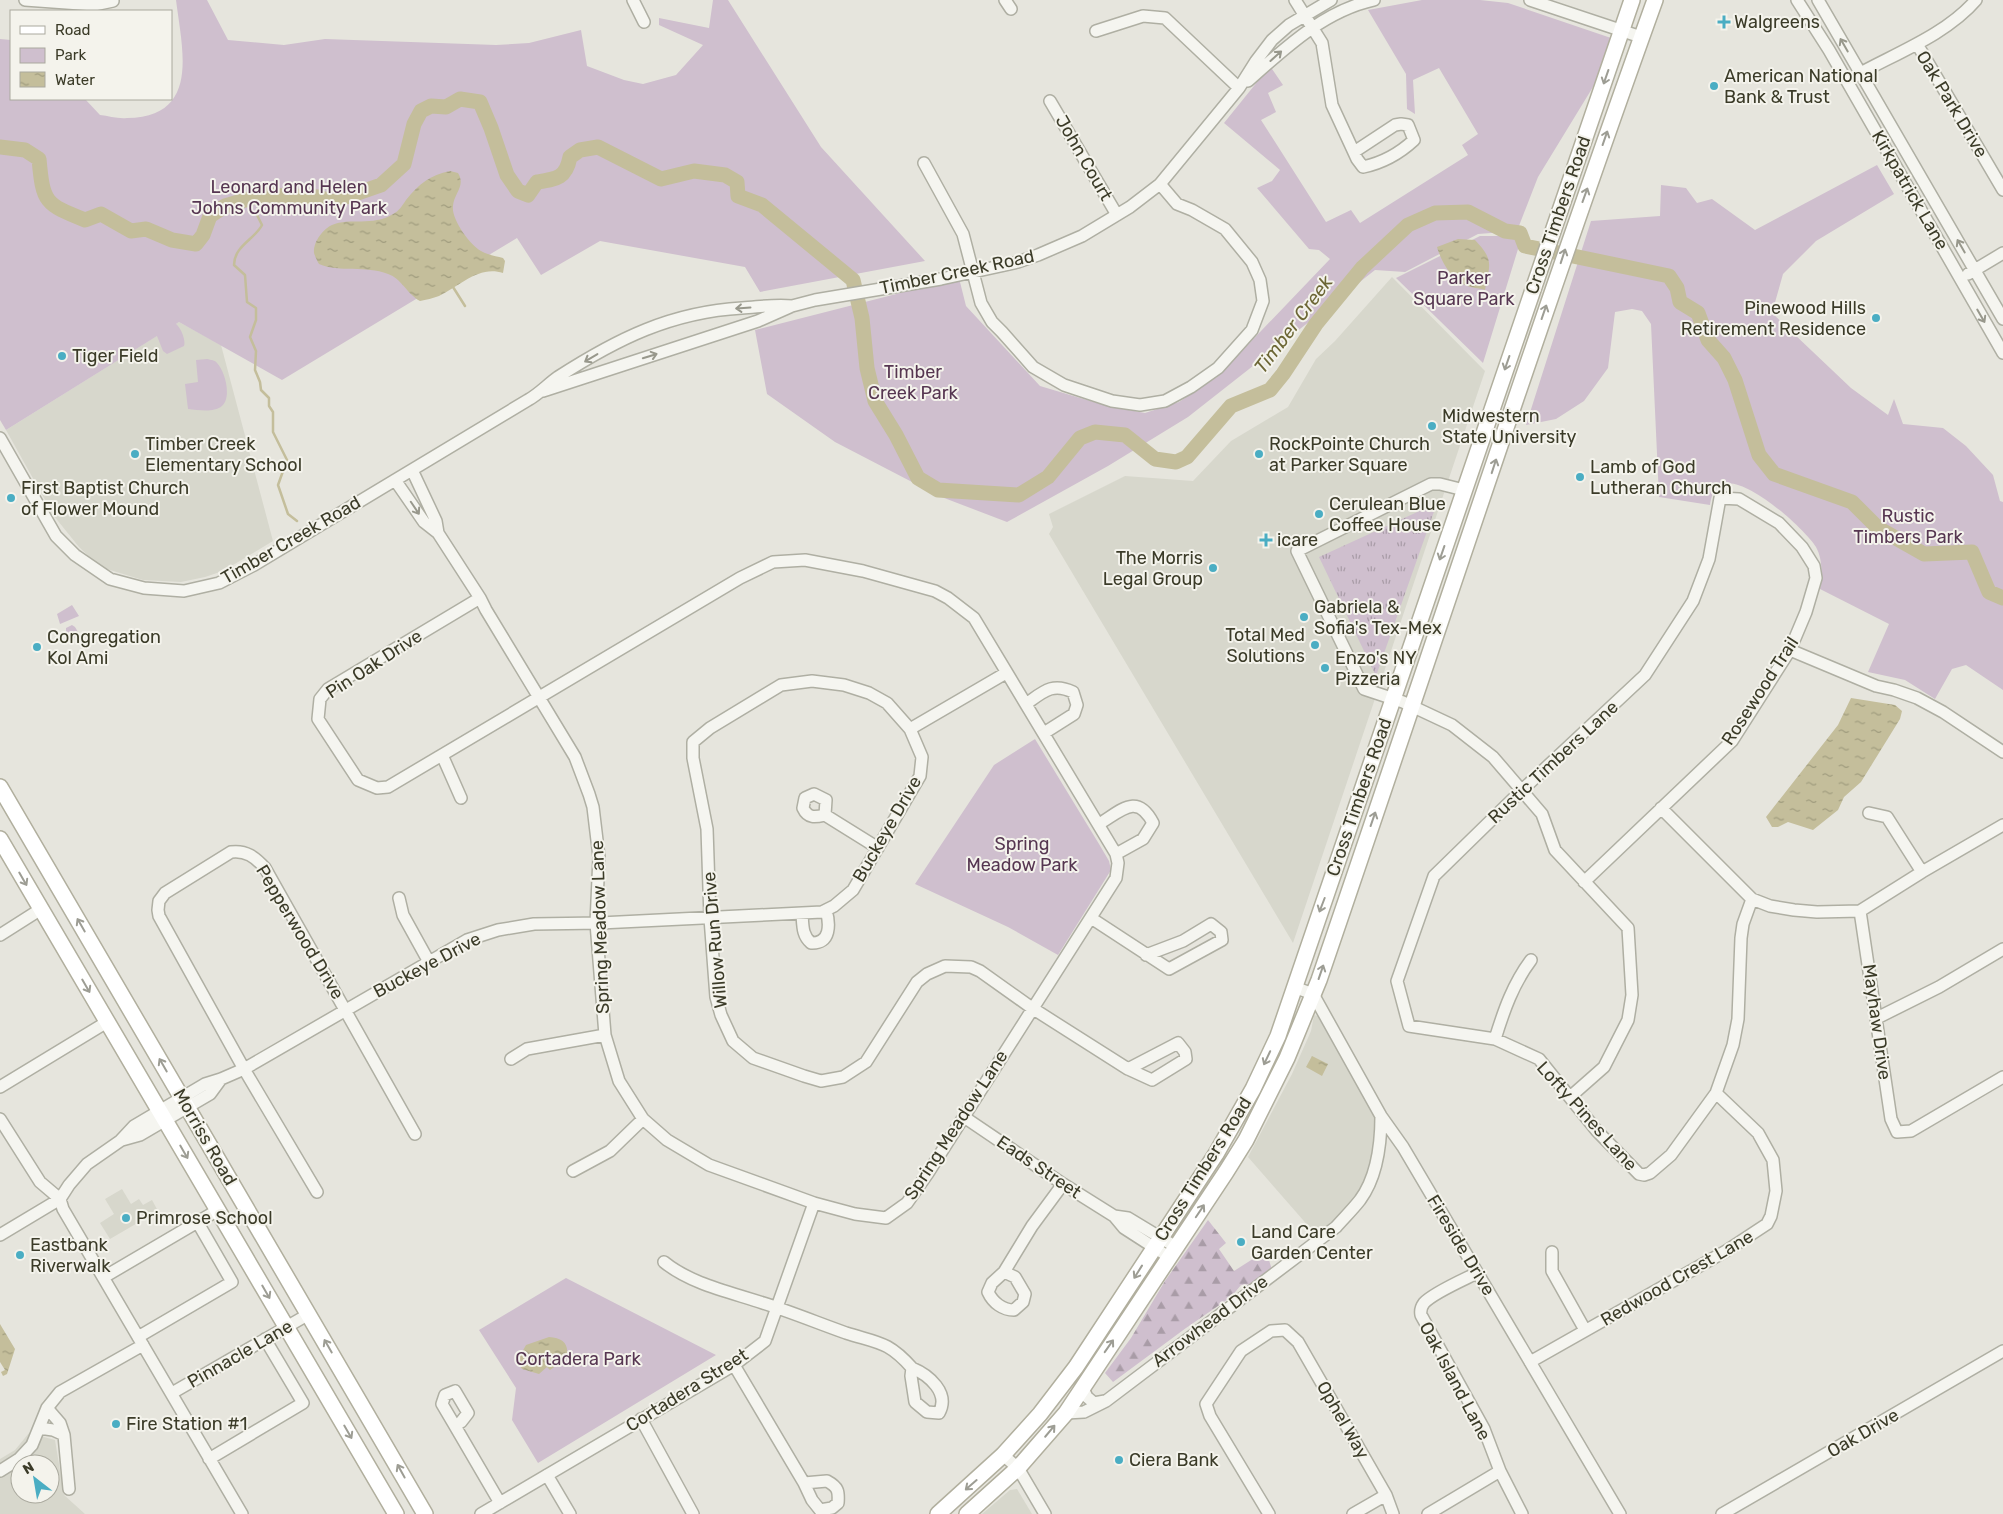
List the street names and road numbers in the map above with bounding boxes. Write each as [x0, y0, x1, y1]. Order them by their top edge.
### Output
street label: Oak Park Drive [1912, 47, 1992, 161]
street label: John Court [1051, 111, 1117, 205]
street label: Kirkpatrick Lane [1867, 126, 1953, 254]
street label: Cross Timbers Road [1521, 133, 1595, 297]
street label: Timber Creek Road [878, 245, 1036, 299]
street label: Timber Creek Road [217, 491, 365, 589]
street label: Pin Oak Drive [322, 625, 426, 703]
street label: Rosewood Trail [1717, 633, 1803, 749]
street label: Rustic Timbers Lane [1483, 696, 1623, 828]
street label: Cross Timbers Road [1322, 715, 1396, 879]
street label: Buckeye Drive [848, 772, 926, 886]
street label: Spring Meadow Lane [586, 840, 614, 1014]
street label: Pepperwood Drive [251, 861, 349, 1003]
street label: Willow Run Drive [698, 871, 732, 1009]
street label: Buckeye Drive [369, 927, 485, 1003]
street label: Mayhaw Drive [1858, 963, 1896, 1081]
street label: Spring Meadow Lane [899, 1046, 1013, 1204]
street label: Lofty Pines Lane [1532, 1057, 1642, 1175]
street label: Morriss Road [168, 1085, 242, 1189]
street label: Cross Timbers Road [1150, 1093, 1256, 1245]
street label: Eads Street [993, 1131, 1085, 1203]
street label: Fireside Drive [1422, 1191, 1500, 1299]
street label: Redwood Crest Lane [1597, 1225, 1757, 1331]
street label: Arrowhead Drive [1148, 1270, 1272, 1372]
street label: Pinnacle Lane [184, 1315, 296, 1393]
street label: Oak Island Lane [1415, 1318, 1495, 1444]
street label: Cortadera Street [622, 1344, 752, 1436]
street label: Ophel Way [1312, 1377, 1374, 1463]
street label: Oak Drive [1823, 1404, 1903, 1462]

